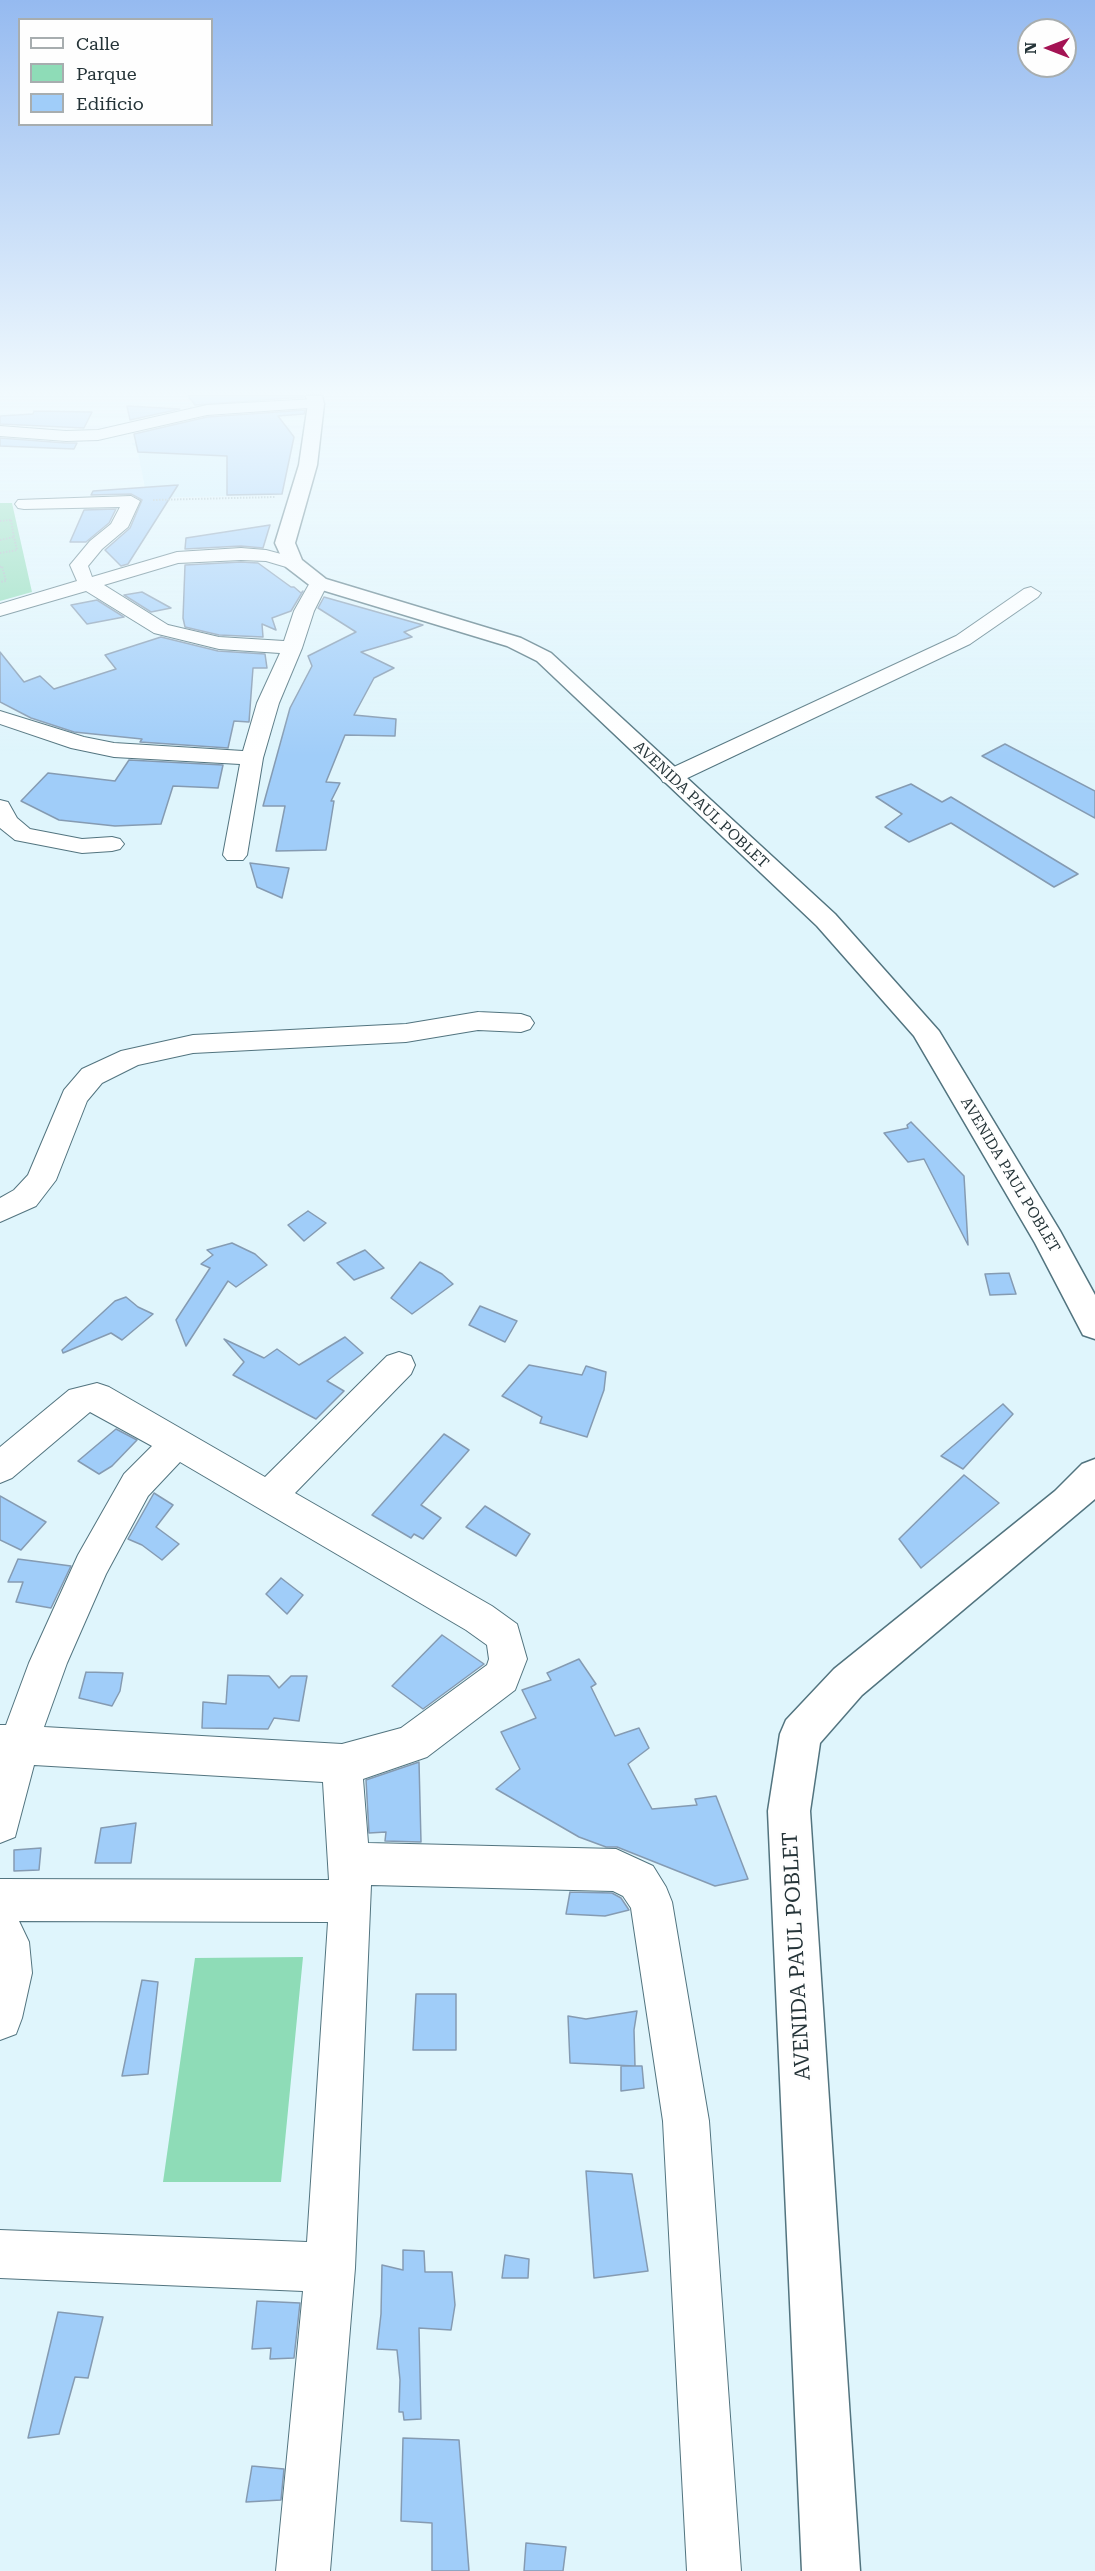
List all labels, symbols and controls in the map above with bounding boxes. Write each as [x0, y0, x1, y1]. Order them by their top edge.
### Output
legend [18, 18, 213, 126]
north arrow [1017, 18, 1077, 78]
text: Calle [76, 33, 120, 54]
text: N [1021, 42, 1040, 54]
text: Parque [76, 63, 137, 84]
text: Edificio [76, 93, 144, 114]
street label: AVENIDA PAUL POBLET [630, 738, 772, 872]
street label: AVENIDA PAUL POBLET [957, 1094, 1063, 1256]
street label: AVENIDA PAUL POBLET [778, 1831, 816, 2081]

